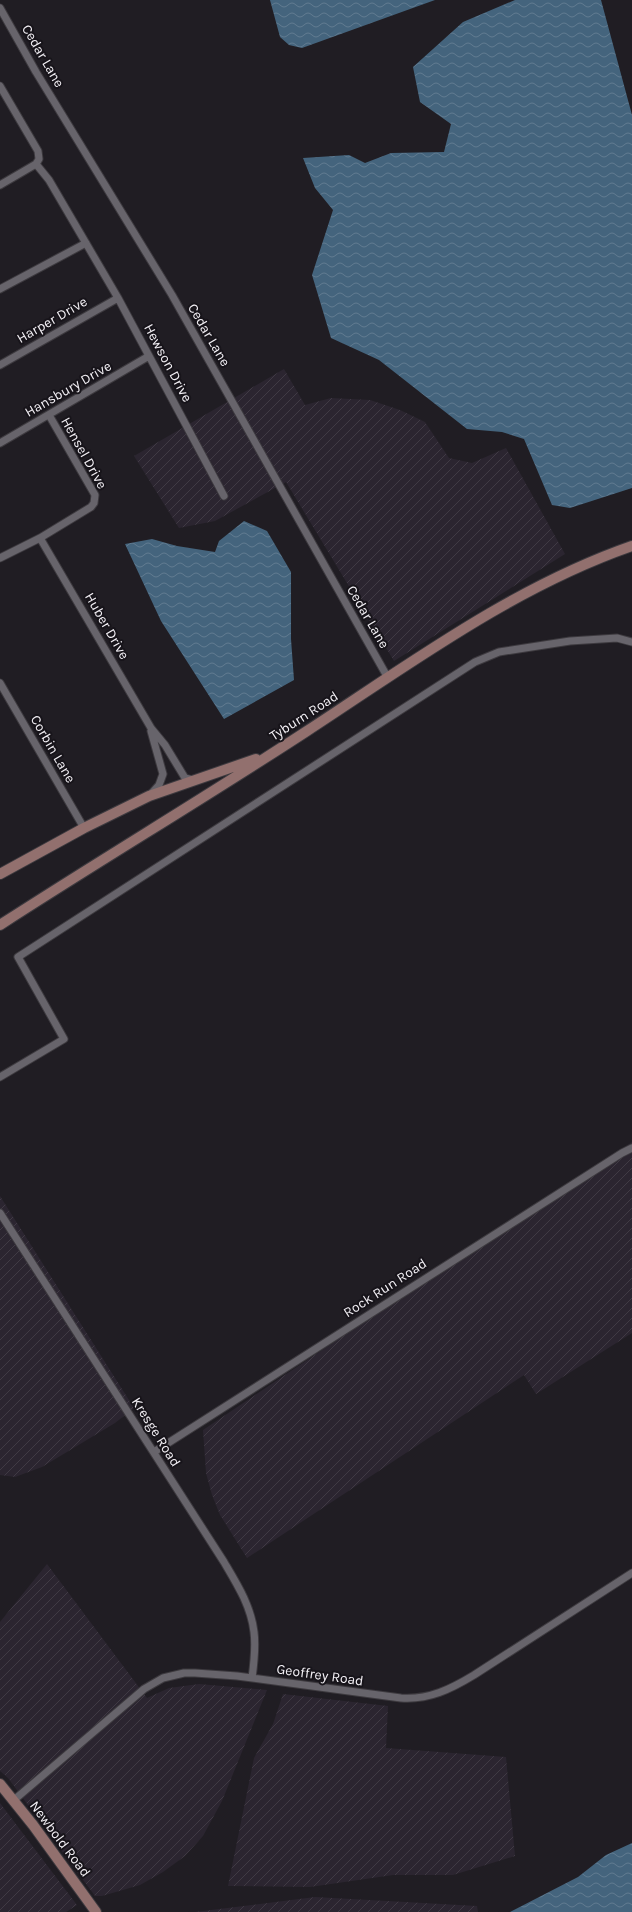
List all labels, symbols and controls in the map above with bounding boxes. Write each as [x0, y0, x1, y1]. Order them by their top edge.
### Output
street label: Cedar Lane [18, 21, 68, 91]
street label: Harper Drive [14, 293, 90, 347]
street label: Cedar Lane [184, 300, 234, 370]
street label: Hewson Drive [140, 321, 196, 405]
street label: Hansbury Drive [22, 357, 114, 421]
street label: Hensel Drive [57, 414, 111, 492]
street label: Cedar Lane [343, 582, 393, 652]
street label: Huber Drive [81, 590, 133, 662]
street label: Tyburn Road [267, 688, 341, 744]
street label: Corbin Lane [27, 712, 79, 786]
street label: Rock Run Road [340, 1255, 430, 1321]
street label: Kresge Road [128, 1394, 184, 1470]
street label: Geoffrey Road [275, 1660, 365, 1690]
street label: Newbold Road [26, 1798, 94, 1880]

